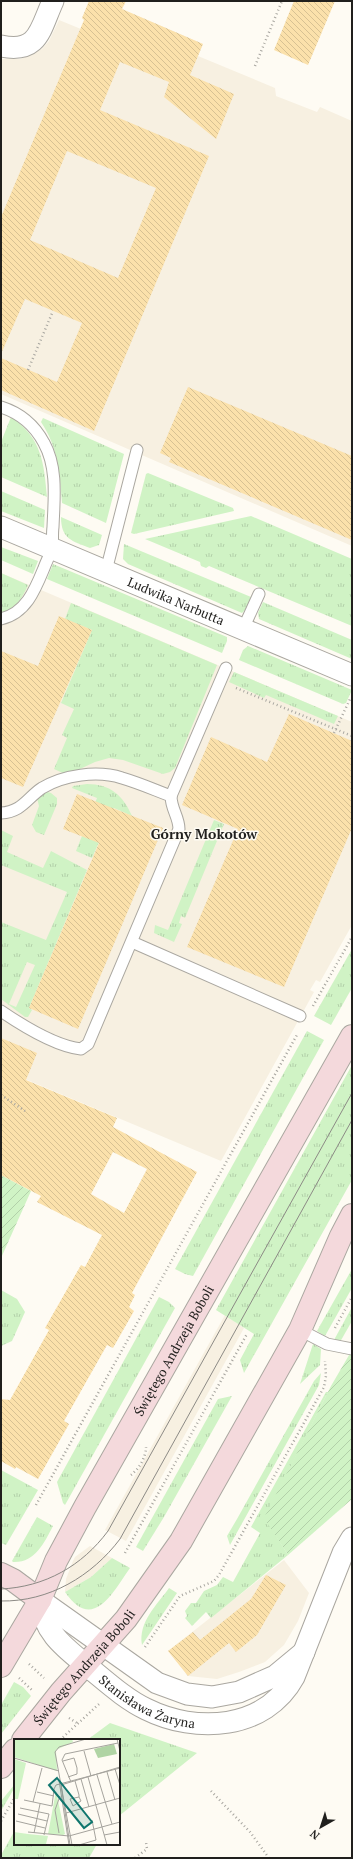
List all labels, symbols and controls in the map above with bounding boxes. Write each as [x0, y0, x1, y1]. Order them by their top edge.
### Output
street label: Ludwika Narbutta [125, 572, 228, 629]
district label: Górny Mokotów [151, 824, 258, 843]
street label: Świętego Andrzeja Boboli [129, 1282, 218, 1419]
street label: Świętego Andrzeja Boboli [29, 1606, 139, 1729]
street label: Stanisława Żaryna [95, 1671, 197, 1732]
inset map [14, 1739, 120, 1845]
north arrow [301, 1807, 341, 1847]
text: N [307, 1826, 322, 1843]

